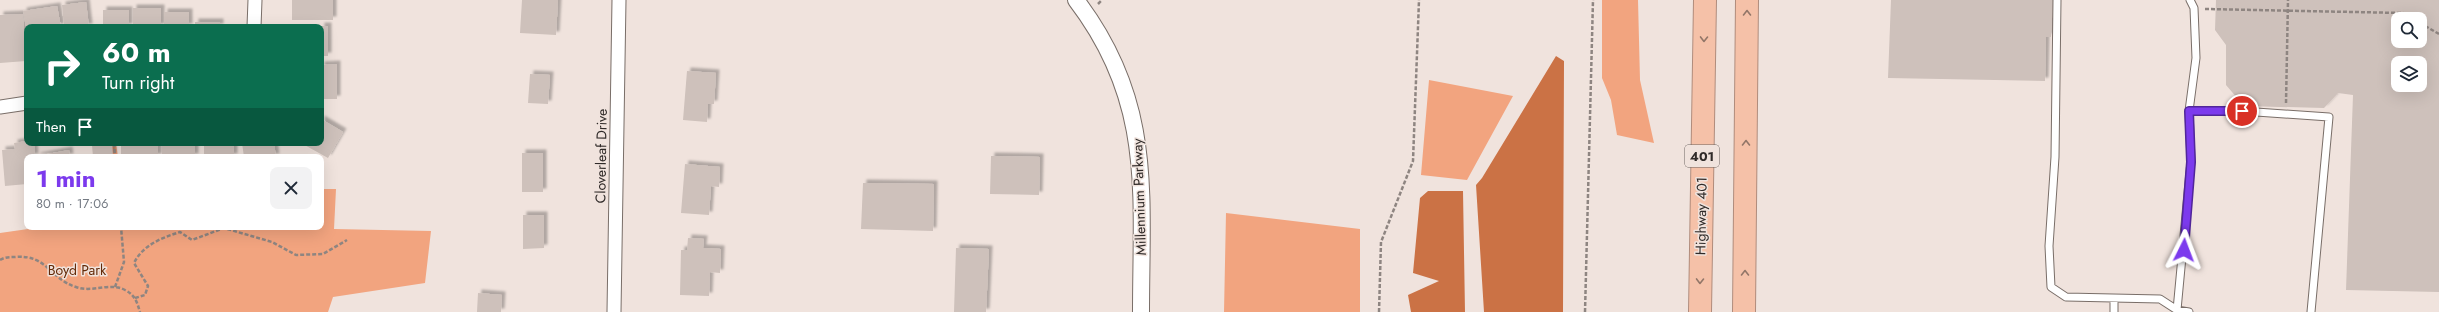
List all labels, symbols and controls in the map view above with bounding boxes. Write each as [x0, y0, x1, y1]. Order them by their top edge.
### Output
one-way arrow [1742, 10, 1751, 16]
map controls [2391, 12, 2427, 92]
button: search [2391, 12, 2427, 48]
text: 60 m [102, 32, 171, 73]
one-way arrow [1700, 36, 1708, 42]
icon: right [36, 40, 88, 92]
button: layers [2391, 56, 2427, 92]
text: Turn right [102, 70, 174, 96]
pin [2225, 94, 2259, 128]
icon: arrive [2231, 100, 2253, 122]
street label: Cloverleaf Drive [590, 108, 612, 204]
text: Then [36, 116, 66, 138]
icon: arrive [74, 116, 96, 138]
street label: Millennium Parkway [1127, 137, 1151, 256]
one-way arrow [1741, 140, 1750, 146]
road number: 401 [1685, 145, 1719, 167]
text: 1 min [36, 161, 96, 196]
button: close [270, 167, 312, 209]
street label: Highway 401 [1690, 177, 1712, 255]
text: 80 m · 17:06 [36, 194, 109, 213]
position arrow [2163, 229, 2205, 271]
park label: Boyd Park [48, 260, 107, 280]
one-way arrow [1740, 270, 1749, 276]
one-way arrow [1696, 278, 1705, 284]

